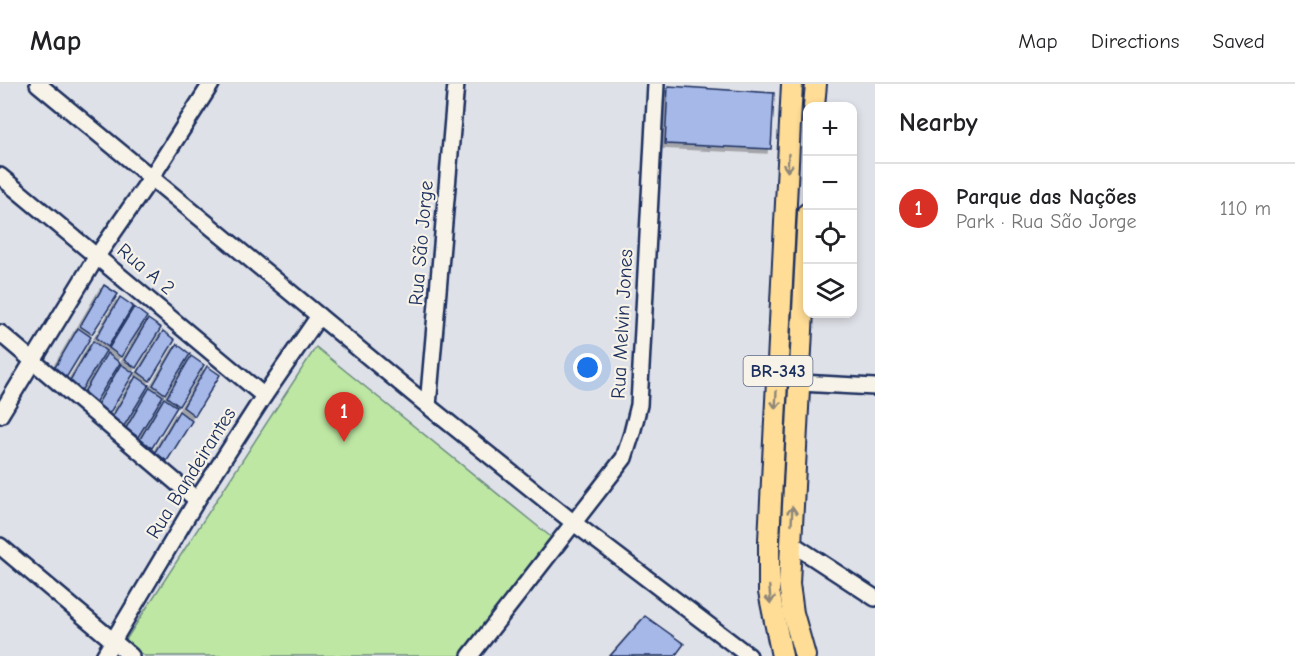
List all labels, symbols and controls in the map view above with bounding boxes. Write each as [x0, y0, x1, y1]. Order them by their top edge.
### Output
text: Map [30, 25, 81, 57]
text: Map [1018, 29, 1058, 53]
text: Directions [1091, 29, 1180, 53]
text: Saved [1213, 29, 1265, 53]
map controls [803, 102, 857, 318]
button: + [803, 102, 857, 156]
text: Nearby [899, 108, 978, 138]
one-way arrow [782, 153, 793, 173]
button: − [803, 156, 857, 210]
street label: Rua São Jorge [404, 180, 438, 306]
text: Parque das Nações [956, 184, 1136, 210]
text: 1 [915, 197, 922, 220]
text: 110 m [1220, 197, 1271, 220]
button: locate [803, 210, 857, 264]
text: Park · Rua São Jorge [956, 210, 1137, 233]
street label: Rua A 2 [113, 238, 179, 300]
street label: Rua Melvin Jones [607, 248, 637, 400]
button: layers [803, 264, 857, 318]
your location [573, 353, 602, 382]
road number: BR-343 [744, 356, 812, 386]
one-way arrow [771, 390, 782, 410]
pin: 1 [324, 392, 364, 442]
street label: Rua Bandeirantes [141, 403, 241, 543]
one-way arrow [787, 506, 798, 526]
one-way arrow [765, 584, 776, 604]

